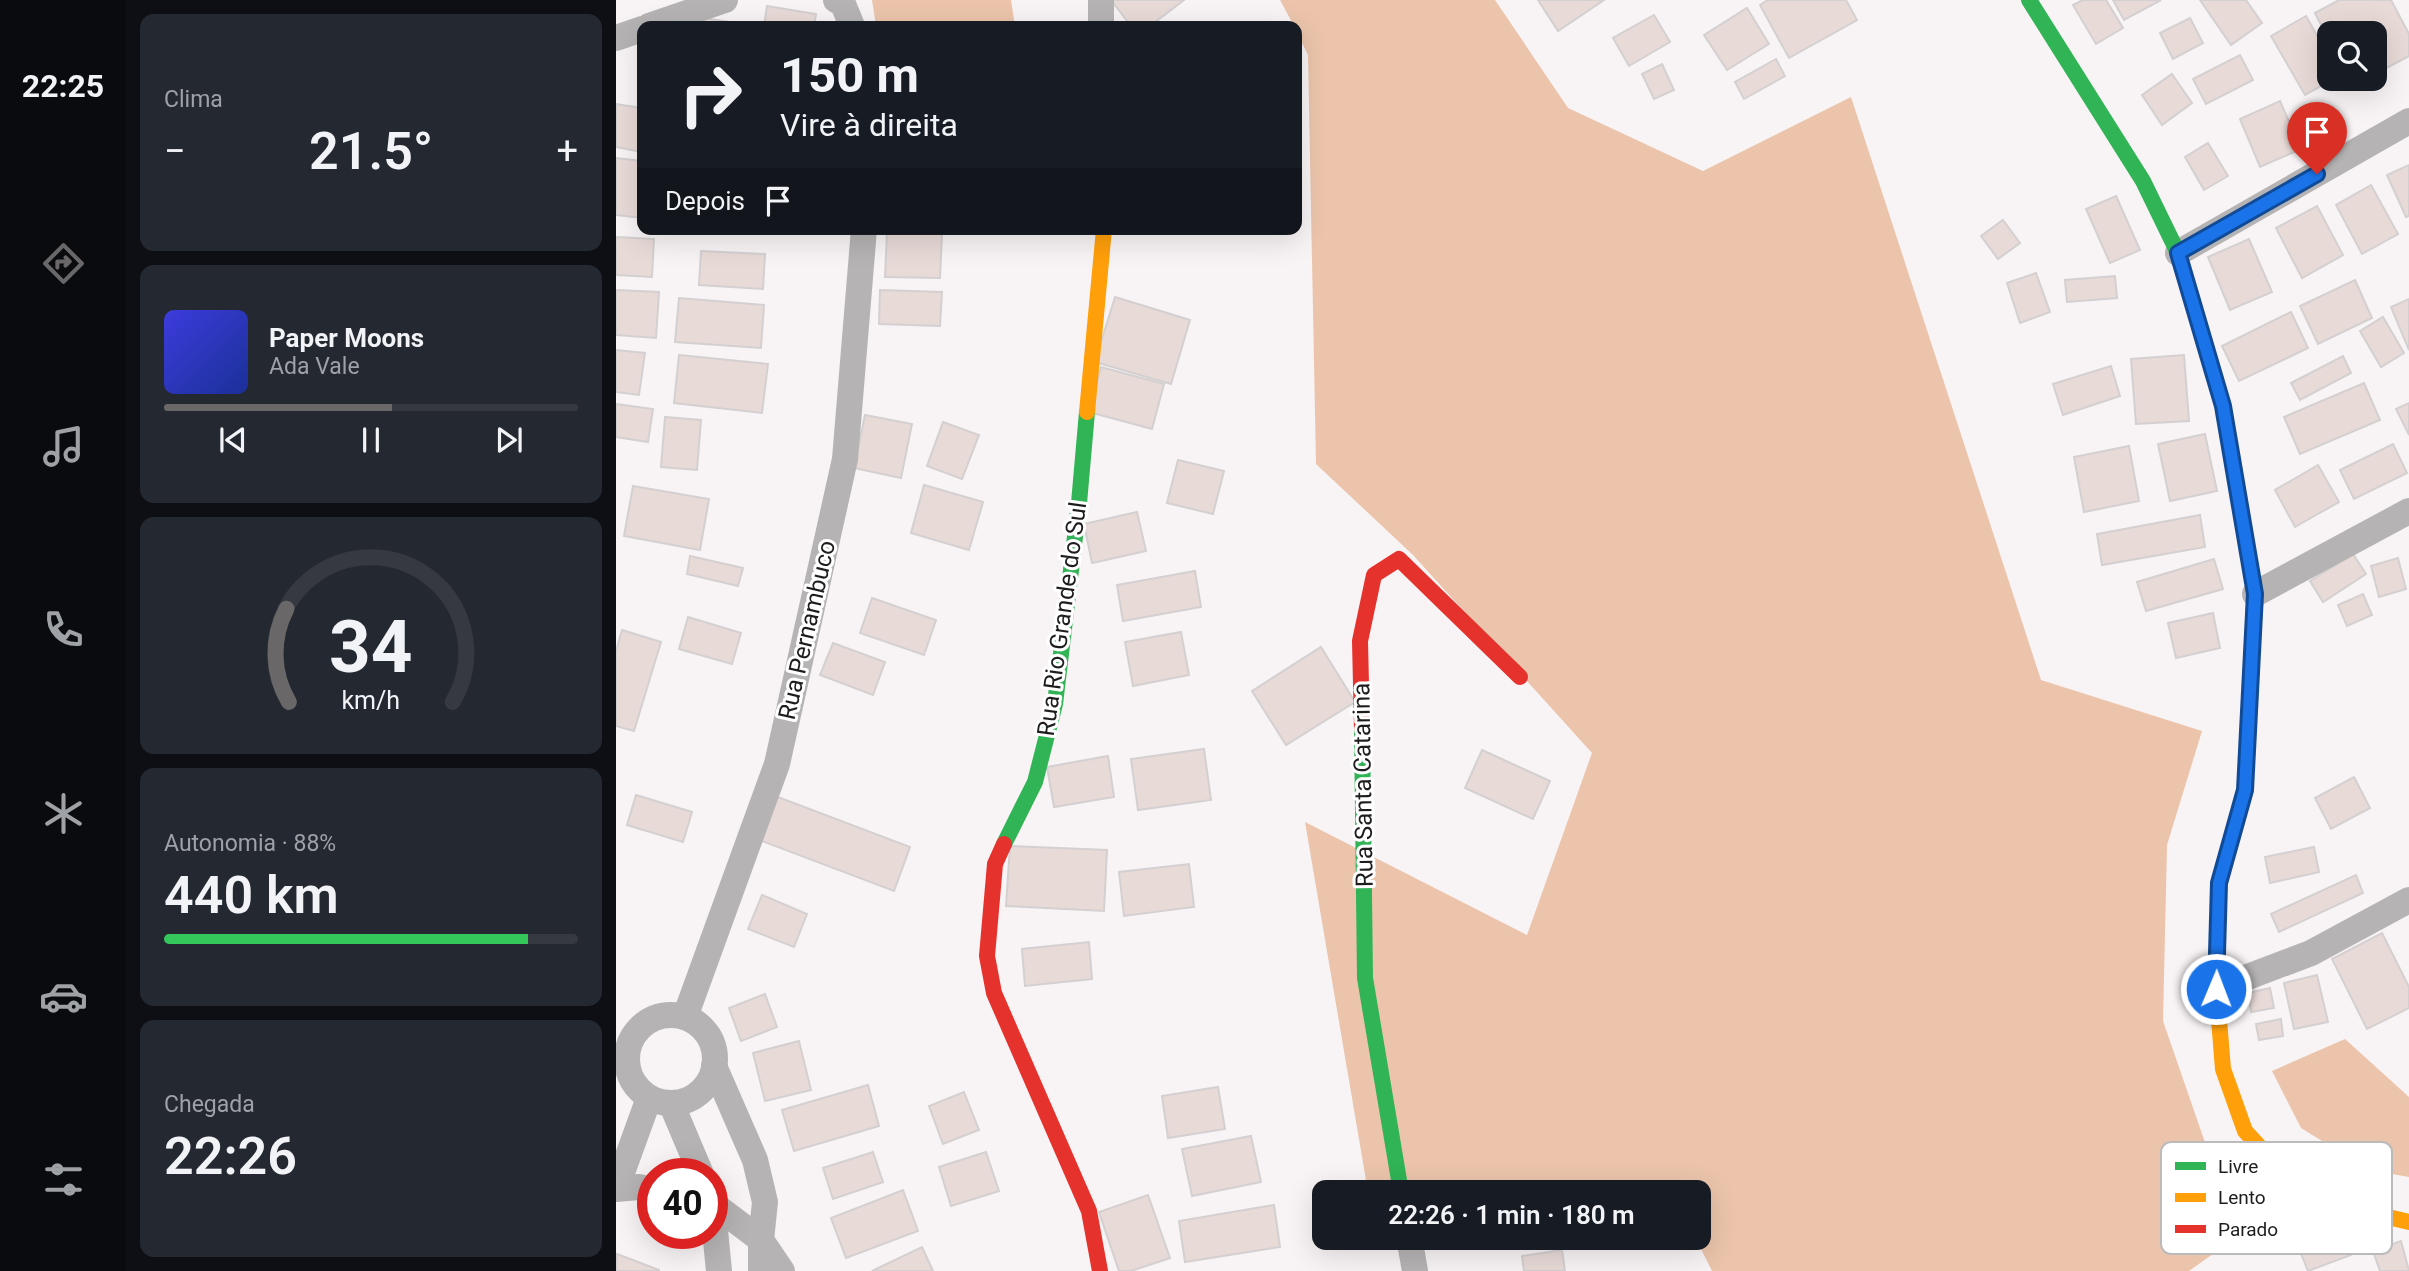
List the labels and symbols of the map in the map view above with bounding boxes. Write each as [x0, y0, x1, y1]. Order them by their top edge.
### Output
pin [2287, 102, 2347, 174]
street label: Rua Rio Grande do Sul [1032, 500, 1092, 738]
street label: Rua Pernambuco [773, 538, 841, 722]
street label: Rua Santa Catarina [1347, 683, 1379, 887]
position arrow [2179, 952, 2253, 1026]
legend [2161, 1142, 2392, 1254]
text: Livre [2218, 1155, 2258, 1178]
speed limit sign: 40 [637, 1158, 728, 1249]
text: Lento [2218, 1186, 2266, 1209]
text: Parado [2218, 1218, 2278, 1241]

